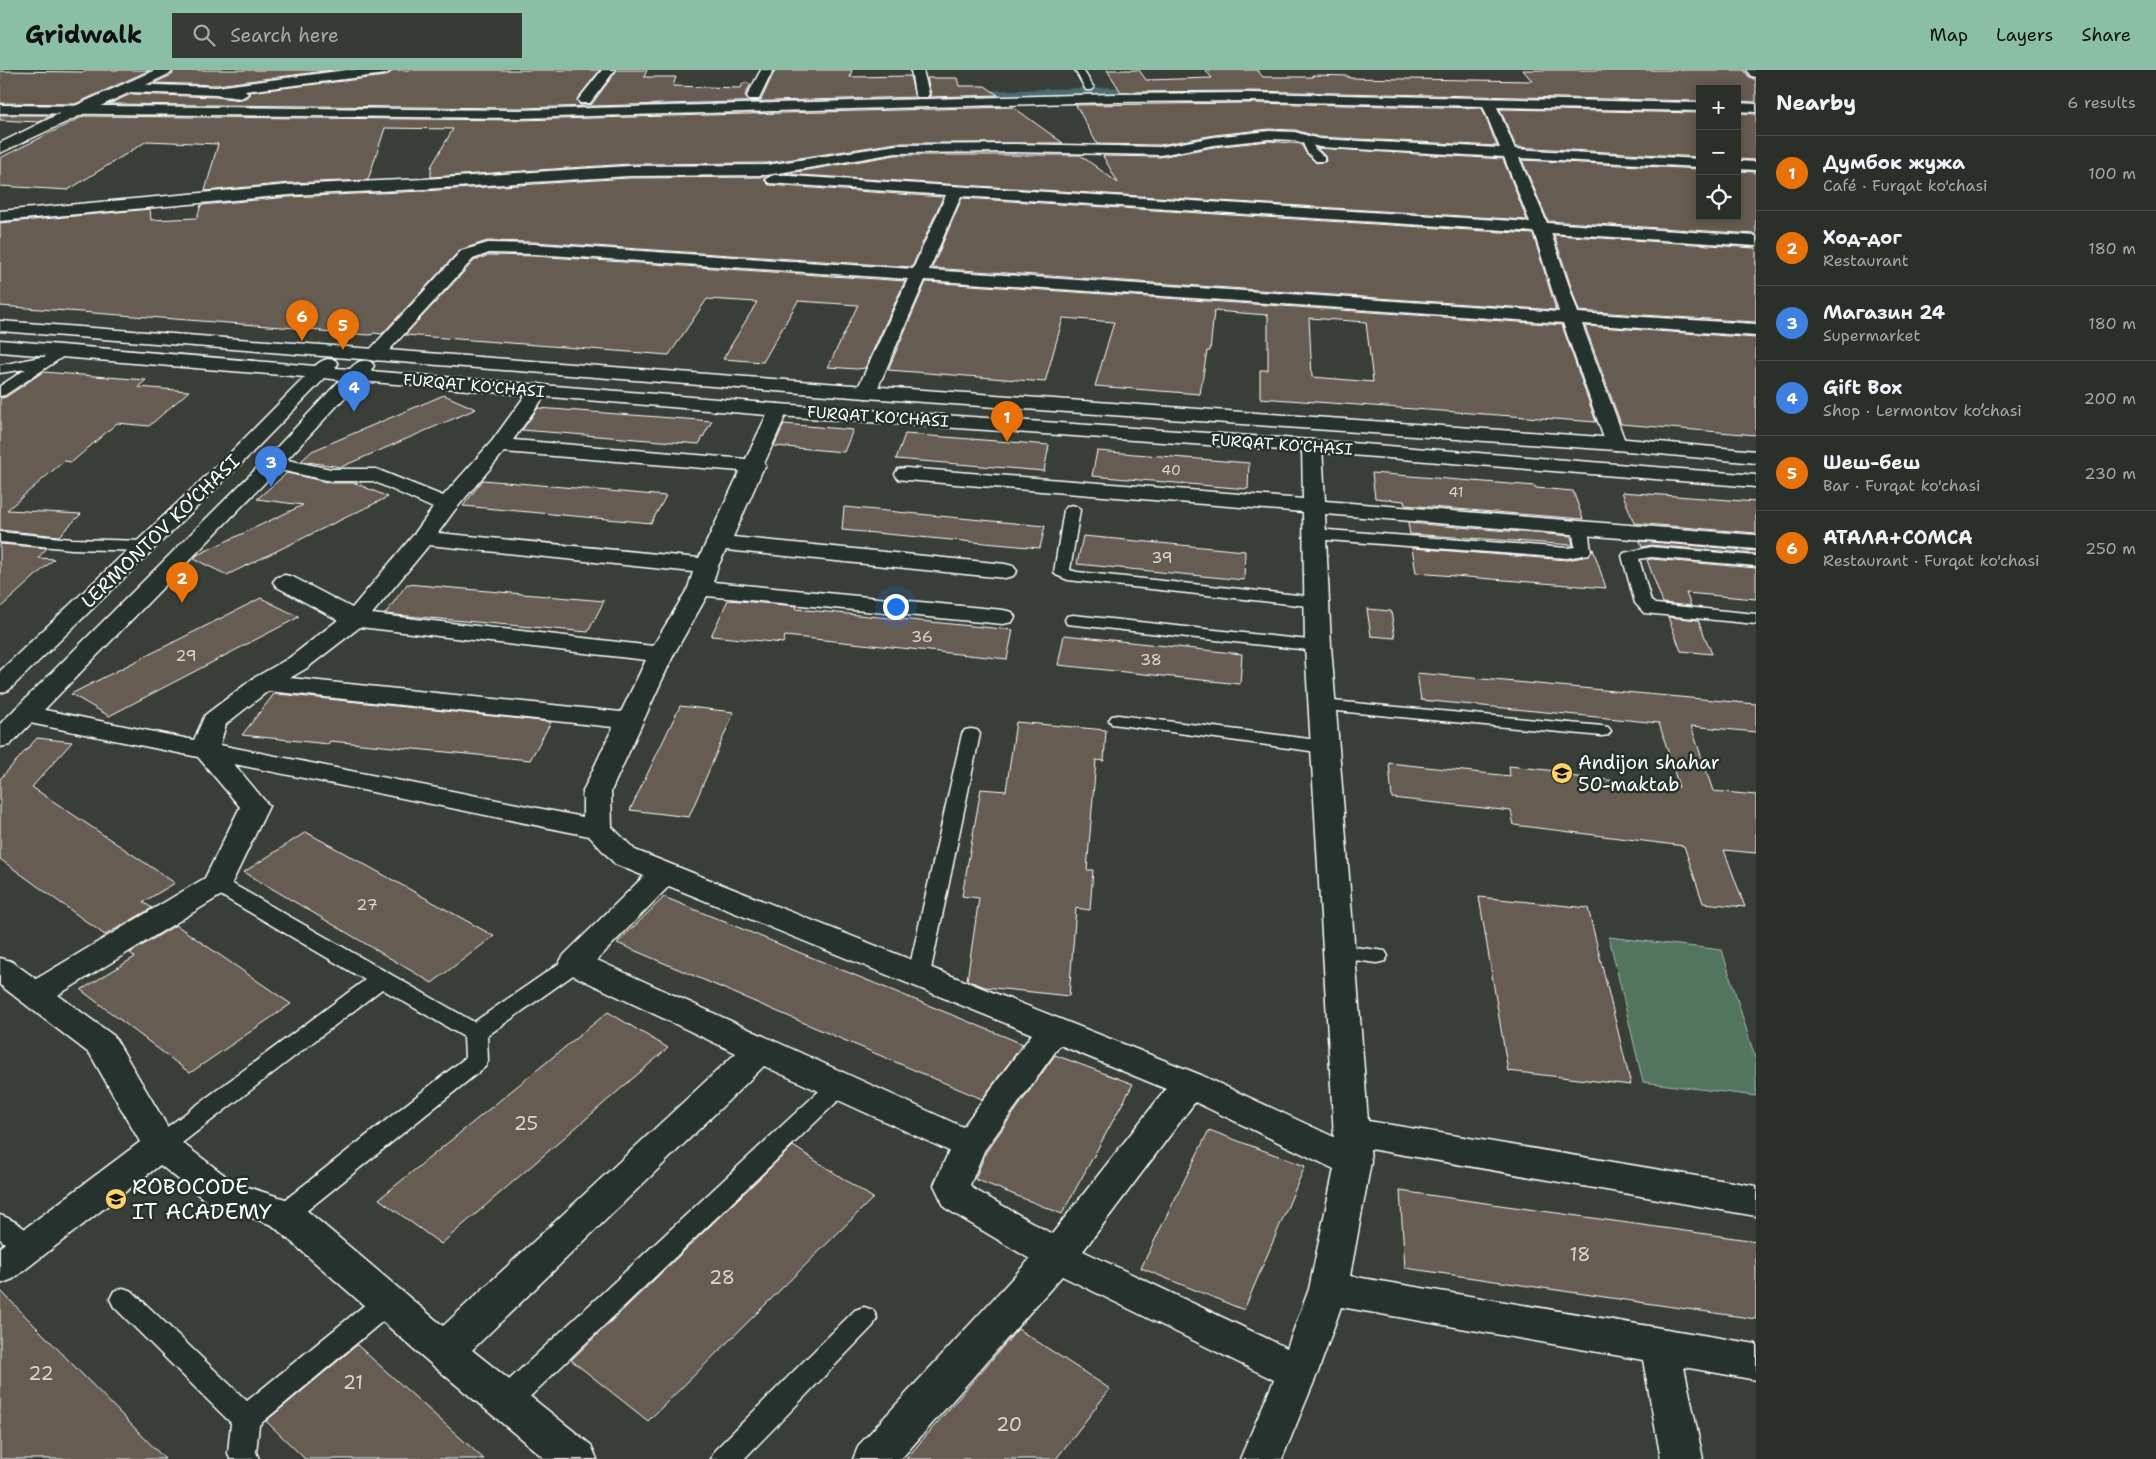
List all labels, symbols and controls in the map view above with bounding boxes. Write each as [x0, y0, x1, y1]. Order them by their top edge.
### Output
search box [172, 13, 522, 58]
text: Gridwalk [25, 19, 142, 51]
icon: search [190, 21, 218, 49]
text: Search here [230, 23, 339, 48]
text: Map [1930, 23, 1968, 47]
text: Layers [1996, 23, 2053, 47]
text: Share [2081, 23, 2131, 47]
map controls [1696, 85, 1741, 220]
button: + [1696, 85, 1741, 130]
text: Nearby [1776, 89, 1856, 117]
text: 6 results [2067, 92, 2136, 113]
button: − [1696, 130, 1741, 175]
text: Думбок жужа [1823, 150, 1965, 175]
text: 1 [1788, 163, 1796, 184]
text: 100 m [2088, 163, 2136, 184]
button: locate [1696, 175, 1741, 220]
text: Café · Furqat ko'chasi [1823, 175, 1988, 196]
text: Ход-дог [1823, 225, 1902, 250]
text: 2 [1786, 238, 1798, 259]
text: 180 m [2088, 238, 2136, 259]
text: Restaurant [1823, 250, 1909, 271]
pin: 6 [286, 300, 318, 341]
text: Магазин 24 [1823, 300, 1945, 325]
pin: 5 [327, 309, 359, 350]
text: 3 [1786, 313, 1798, 334]
text: 180 m [2088, 313, 2136, 334]
text: Supermarket [1823, 325, 1920, 346]
street label: FURQAT KO'CHASI [402, 369, 546, 402]
pin: 4 [338, 371, 370, 412]
text: Gift Box [1823, 375, 1902, 400]
text: 4 [1786, 388, 1798, 409]
text: 200 m [2084, 388, 2136, 409]
text: Shop · Lermontov ko’chasi [1823, 400, 2022, 421]
street label: FURQAT KO'CHASI [806, 401, 950, 432]
pin: 1 [991, 401, 1023, 442]
street label: FURQAT KO'CHASI [1210, 429, 1354, 460]
pin: 3 [255, 446, 287, 487]
street label: LERMONTOV KO’CHASI [76, 449, 245, 614]
text: Шеш-беш [1823, 450, 1920, 475]
house number: 40 [1161, 461, 1181, 479]
text: 5 [1787, 463, 1797, 484]
text: 230 m [2084, 463, 2136, 484]
text: Bar · Furqat ko'chasi [1823, 475, 1981, 496]
house number: 41 [1449, 483, 1463, 501]
text: АТАЛА+СОМСА [1823, 525, 1973, 550]
text: 6 [1786, 538, 1798, 559]
text: 250 m [2085, 538, 2136, 559]
house number: 39 [1151, 547, 1173, 568]
text: Restaurant · Furqat ko'chasi [1823, 550, 2040, 571]
pin: 2 [166, 562, 198, 603]
your location [883, 594, 909, 620]
house number: 36 [911, 626, 933, 647]
house number: 29 [175, 645, 197, 666]
house number: 38 [1140, 649, 1162, 670]
place label: Andijon shahar 50-maktab [1578, 750, 1720, 797]
school or university icon: Andijon shahar 50-maktab [1550, 761, 1574, 785]
house number: 27 [356, 894, 378, 915]
house number: 25 [514, 1111, 538, 1136]
place label: ROBOCODE IT ACADEMY [132, 1172, 272, 1226]
school or university icon: ROBOCODE IT ACADEMY [104, 1187, 128, 1211]
house number: 18 [1570, 1242, 1590, 1267]
house number: 28 [709, 1265, 735, 1290]
house number: 22 [28, 1361, 54, 1386]
house number: 21 [343, 1370, 363, 1395]
house number: 20 [996, 1412, 1022, 1437]

